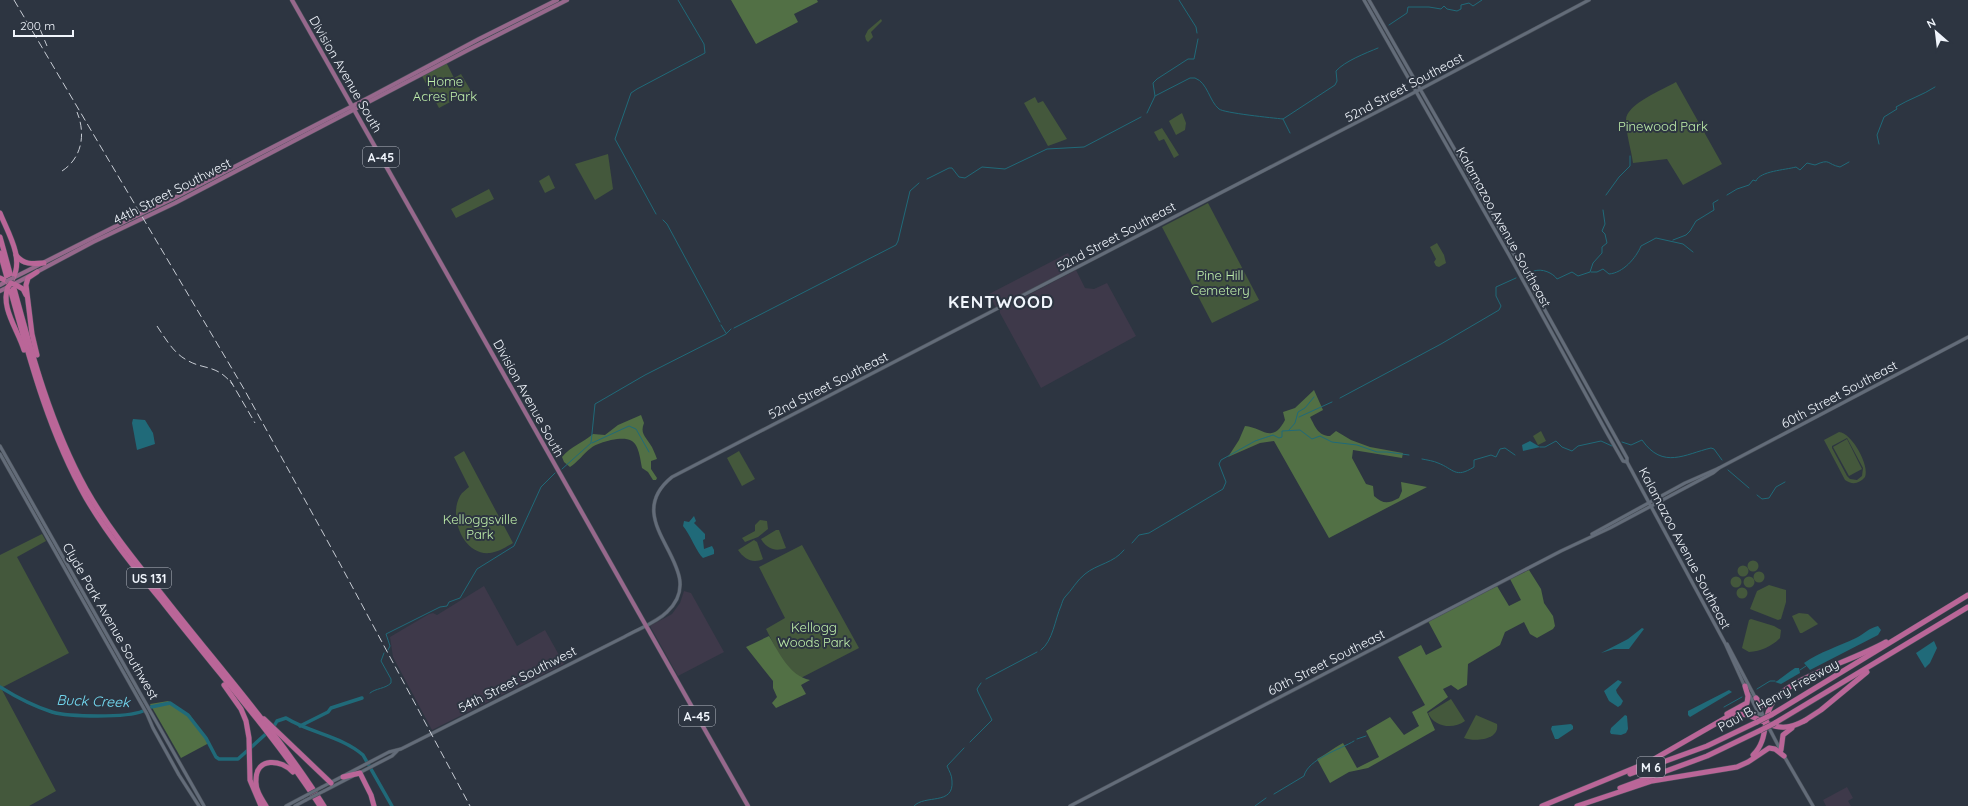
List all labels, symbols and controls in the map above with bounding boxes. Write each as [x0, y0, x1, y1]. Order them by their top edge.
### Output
scale bar [14, 12, 73, 38]
north arrow [1916, 12, 1956, 52]
street label: Division Avenue South [306, 13, 386, 135]
text: N [1924, 15, 1938, 31]
text: 200 m [20, 18, 55, 33]
street label: 52nd Street Southeast [1342, 49, 1466, 125]
park label: Home Acres Park [413, 73, 477, 104]
park label: Pinewood Park [1618, 118, 1708, 134]
street label: Kalamazoo Avenue Southeast [1453, 144, 1555, 310]
road number: A-45 [363, 147, 399, 167]
street label: 44th Street Southwest [110, 154, 234, 228]
street label: 52nd Street Southeast [1054, 198, 1178, 274]
park label: Pine Hill Cemetery [1190, 267, 1250, 298]
district label: KENTWOOD [948, 291, 1054, 312]
street label: Division Avenue South [490, 336, 568, 460]
street label: 52nd Street Southeast [765, 348, 891, 422]
street label: 60th Street Southeast [1778, 357, 1900, 431]
street label: Kalamazoo Avenue Southeast [1636, 464, 1734, 632]
park label: Kelloggsville Park [443, 511, 517, 542]
street label: Clyde Park Avenue Southwest [59, 540, 163, 702]
road number: US 131 [127, 568, 171, 588]
park label: Kellogg Woods Park [777, 619, 851, 650]
street label: 60th Street Southeast [1265, 626, 1387, 698]
street label: 54th Street Southwest [455, 642, 579, 716]
street label: Paul B. Henry Freeway [1715, 655, 1841, 735]
water label: Buck Creek [56, 691, 131, 711]
road number: A-45 [679, 706, 715, 726]
road number: M 6 [1637, 757, 1665, 777]

